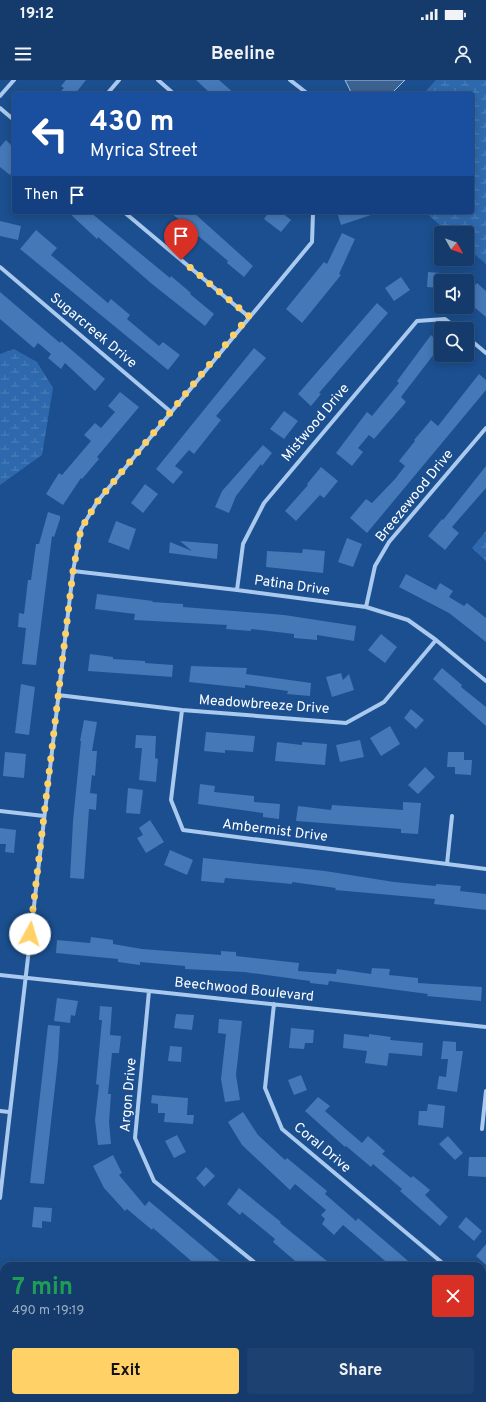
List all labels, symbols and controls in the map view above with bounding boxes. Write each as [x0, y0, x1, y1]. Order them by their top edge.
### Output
text: 19:12 [20, 5, 54, 24]
icon: menu [12, 43, 34, 65]
text: Beeline [211, 43, 275, 66]
icon: person [452, 43, 474, 65]
text: 430 m [90, 105, 174, 141]
icon: left [24, 108, 76, 160]
text: Myrica Street [90, 140, 198, 163]
icon: arrive [66, 184, 88, 206]
text: Then [24, 186, 58, 205]
pin [164, 219, 198, 260]
icon: arrive [170, 225, 192, 247]
north arrow [434, 226, 474, 266]
map controls [434, 226, 474, 362]
button: sound [434, 274, 474, 314]
street label: Sugarcreek Drive [46, 290, 140, 372]
button: search [434, 322, 474, 362]
street label: Mistwood Drive [278, 381, 354, 465]
street label: Breezewood Drive [373, 446, 457, 546]
street label: Patina Drive [253, 572, 331, 600]
street label: Meadowbreeze Drive [198, 692, 330, 718]
street label: Ambermist Drive [221, 816, 329, 846]
position arrow [9, 913, 51, 955]
street label: Beechwood Boulevard [173, 974, 315, 1006]
street label: Argon Drive [117, 1057, 141, 1133]
street label: Coral Drive [290, 1119, 354, 1177]
text: 7 min [12, 1273, 73, 1303]
button: close [432, 1275, 474, 1317]
text: 490 m · 19:19 [12, 1303, 84, 1319]
button: Exit [12, 1348, 239, 1394]
button: Share [247, 1348, 474, 1394]

